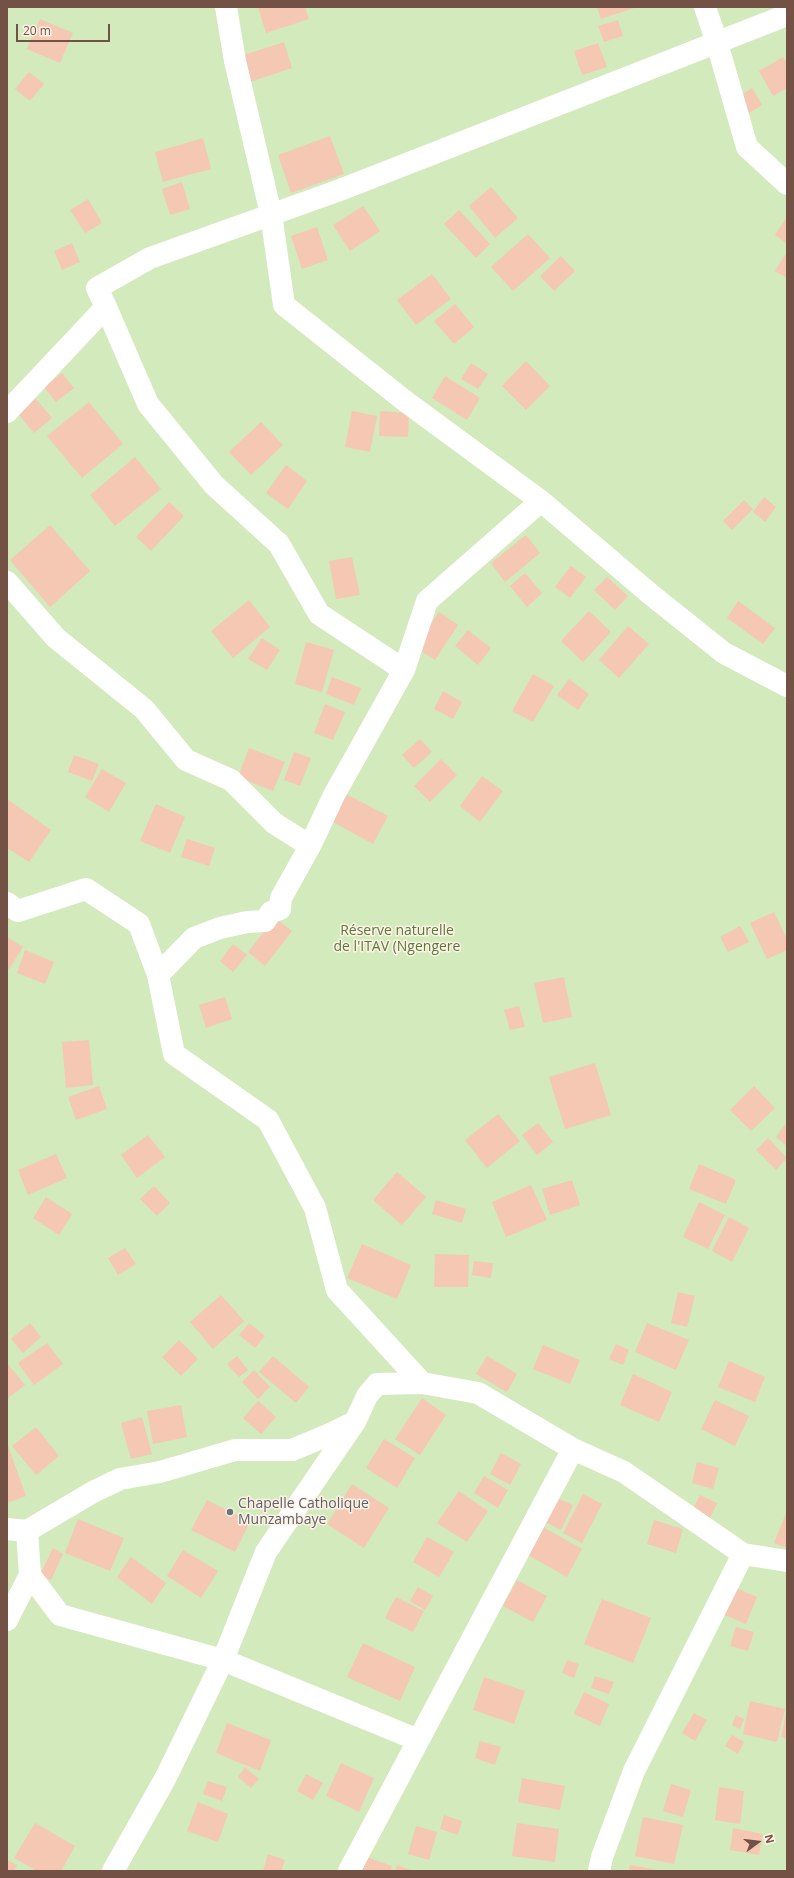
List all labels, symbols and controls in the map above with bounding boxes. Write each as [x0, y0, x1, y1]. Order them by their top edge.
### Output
scale bar [18, 16, 112, 42]
text: 20 m [23, 22, 51, 39]
park label: Réserve naturelle de l'ITAV (Ngengere [334, 923, 460, 956]
place label: Chapelle Catholique Munzambaye [238, 1496, 369, 1528]
marker: Chapelle Catholique Munzambaye [225, 1507, 235, 1517]
north arrow [738, 1822, 778, 1862]
text: N [762, 1832, 778, 1845]

